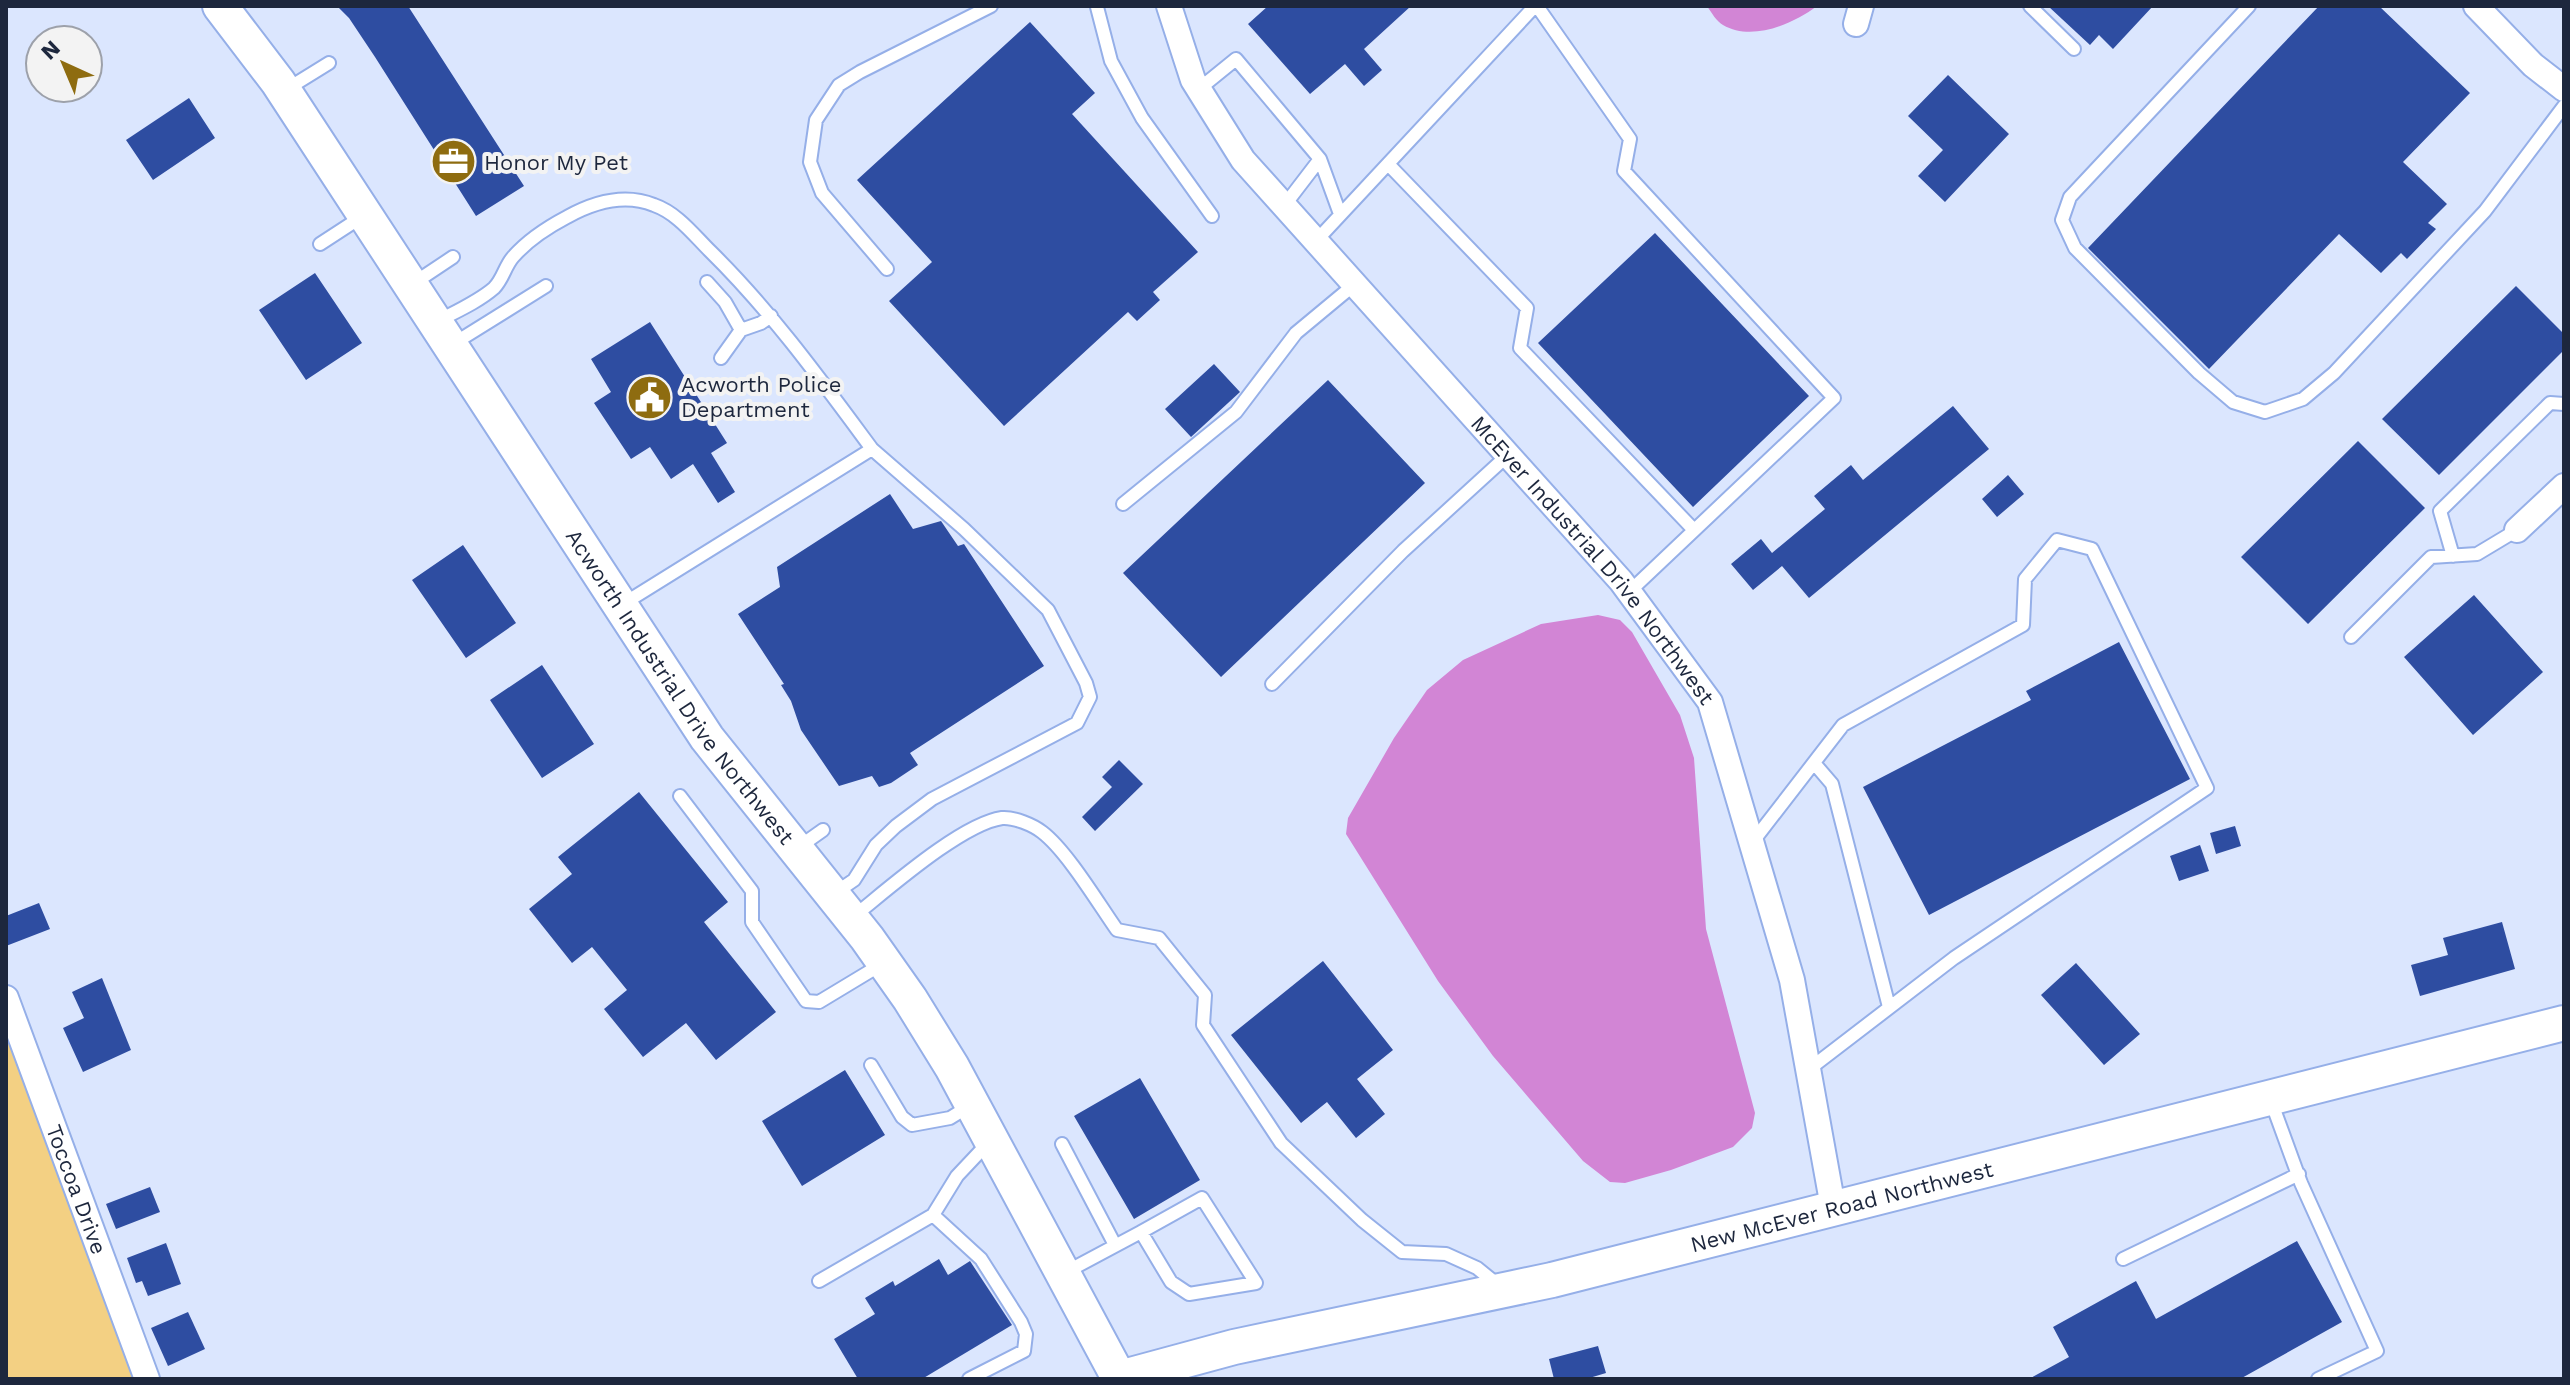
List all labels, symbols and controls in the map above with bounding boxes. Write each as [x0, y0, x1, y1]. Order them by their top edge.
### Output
north arrow [24, 24, 104, 104]
text: N [36, 35, 65, 65]
office icon: Honor My Pet [429, 138, 477, 186]
place label: Honor My Pet [484, 150, 628, 175]
place label: Acworth Police Department [681, 372, 841, 422]
public building icon: Acworth Police Department [626, 373, 674, 421]
street label: McEver Industrial Drive Northwest [1466, 411, 1720, 709]
street label: Acworth Industrial Drive Northwest [561, 524, 799, 849]
street label: Toccoa Drive [41, 1121, 112, 1258]
street label: New McEver Road Northwest [1688, 1156, 1996, 1257]

